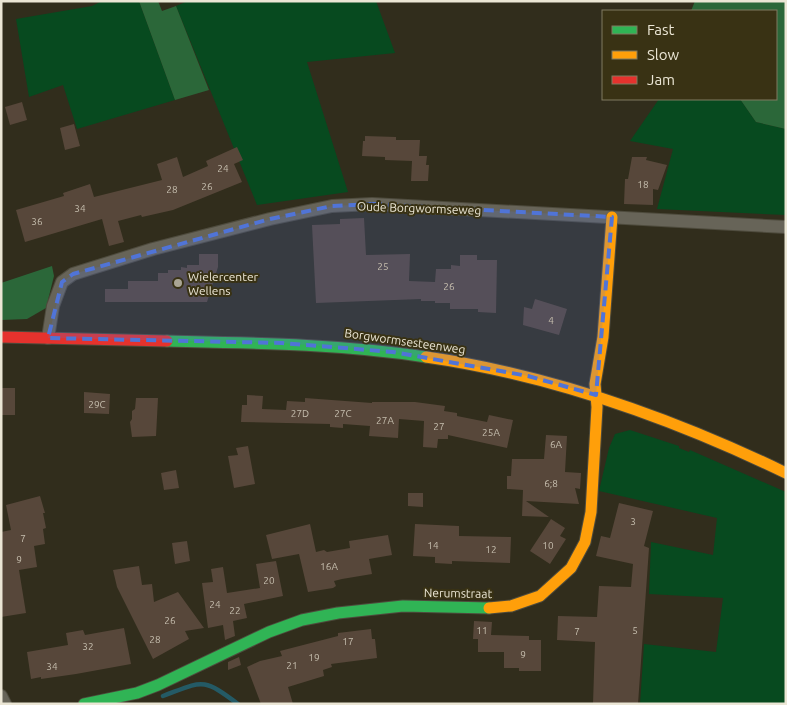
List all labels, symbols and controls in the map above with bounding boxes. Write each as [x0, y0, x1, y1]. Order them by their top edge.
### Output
legend [602, 10, 777, 100]
text: Fast [647, 21, 675, 38]
text: Slow [647, 46, 680, 63]
text: Jam [647, 71, 675, 88]
house number: 24 [217, 163, 229, 174]
house number: 18 [637, 179, 649, 190]
house number: 26 [201, 181, 213, 192]
house number: 28 [166, 184, 178, 195]
street label: Oude Borgwormseweg [357, 199, 481, 217]
house number: 34 [74, 203, 86, 214]
house number: 36 [31, 216, 43, 227]
house number: 25 [377, 261, 389, 272]
place label: Wielercenter Wellens [188, 270, 259, 297]
marker: Wielercenter Wellens [172, 277, 184, 289]
house number: 26 [443, 281, 455, 292]
house number: 4 [548, 315, 554, 326]
street label: Borgwormsesteenweg [344, 326, 466, 356]
house number: 29C [88, 399, 106, 410]
house number: 27D [291, 408, 309, 419]
house number: 27C [334, 408, 352, 419]
house number: 27A [376, 415, 394, 426]
house number: 27 [433, 421, 445, 432]
house number: 25A [482, 427, 500, 438]
house number: 6A [550, 439, 563, 450]
house number: 6;8 [544, 478, 558, 489]
house number: 3 [630, 516, 636, 527]
house number: 7 [20, 533, 26, 544]
house number: 14 [427, 540, 439, 551]
house number: 10 [542, 540, 554, 551]
house number: 12 [485, 544, 497, 555]
house number: 9 [16, 554, 22, 565]
house number: 16A [320, 561, 338, 572]
house number: 20 [263, 575, 275, 586]
street label: Nerumstraat [424, 586, 493, 600]
house number: 24 [209, 599, 221, 610]
house number: 22 [229, 605, 241, 616]
house number: 26 [164, 615, 176, 626]
house number: 11 [476, 625, 488, 636]
house number: 5 [632, 625, 638, 636]
house number: 7 [574, 626, 580, 637]
house number: 28 [149, 634, 161, 645]
house number: 17 [342, 636, 354, 647]
house number: 32 [82, 641, 94, 652]
house number: 9 [520, 649, 526, 660]
house number: 19 [308, 652, 320, 663]
house number: 21 [286, 660, 298, 671]
house number: 34 [46, 661, 58, 672]

